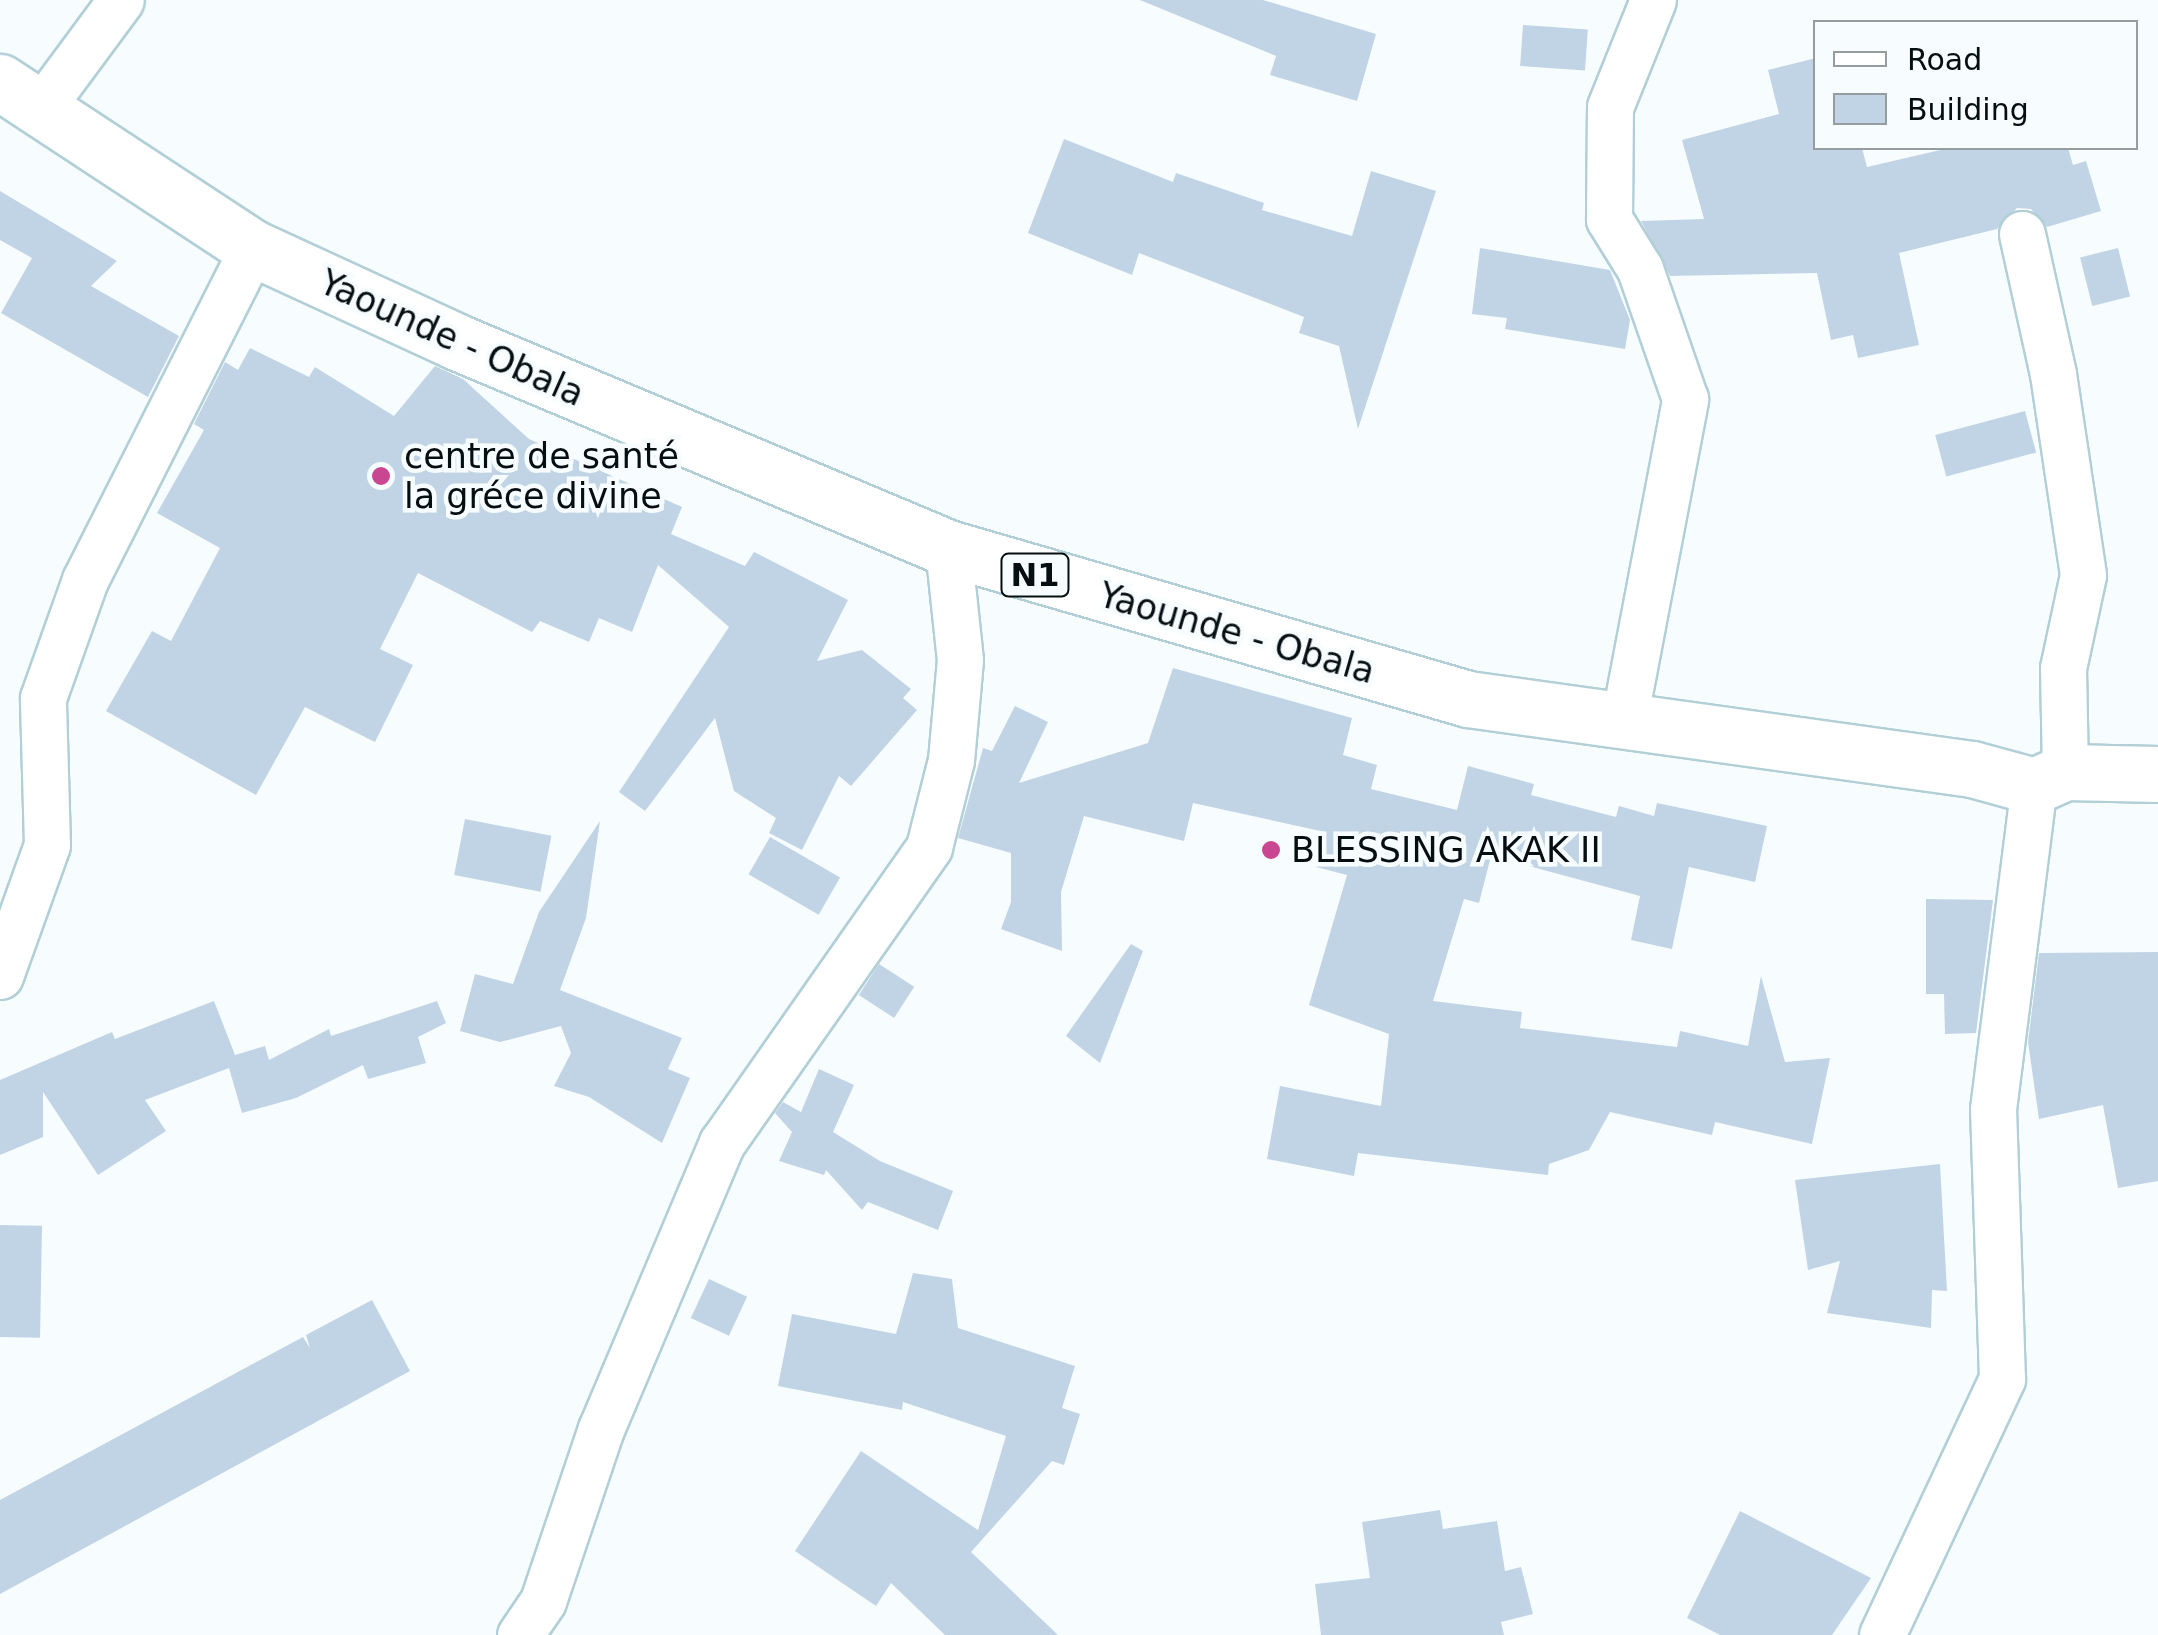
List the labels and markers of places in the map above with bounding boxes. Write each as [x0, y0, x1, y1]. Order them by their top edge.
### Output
place label: centre de santé la gréce divine [404, 435, 679, 517]
marker: centre de santé la gréce divine [368, 463, 394, 489]
place label: BLESSING AKAK II [1291, 829, 1601, 871]
marker: BLESSING AKAK II [1260, 839, 1282, 861]

